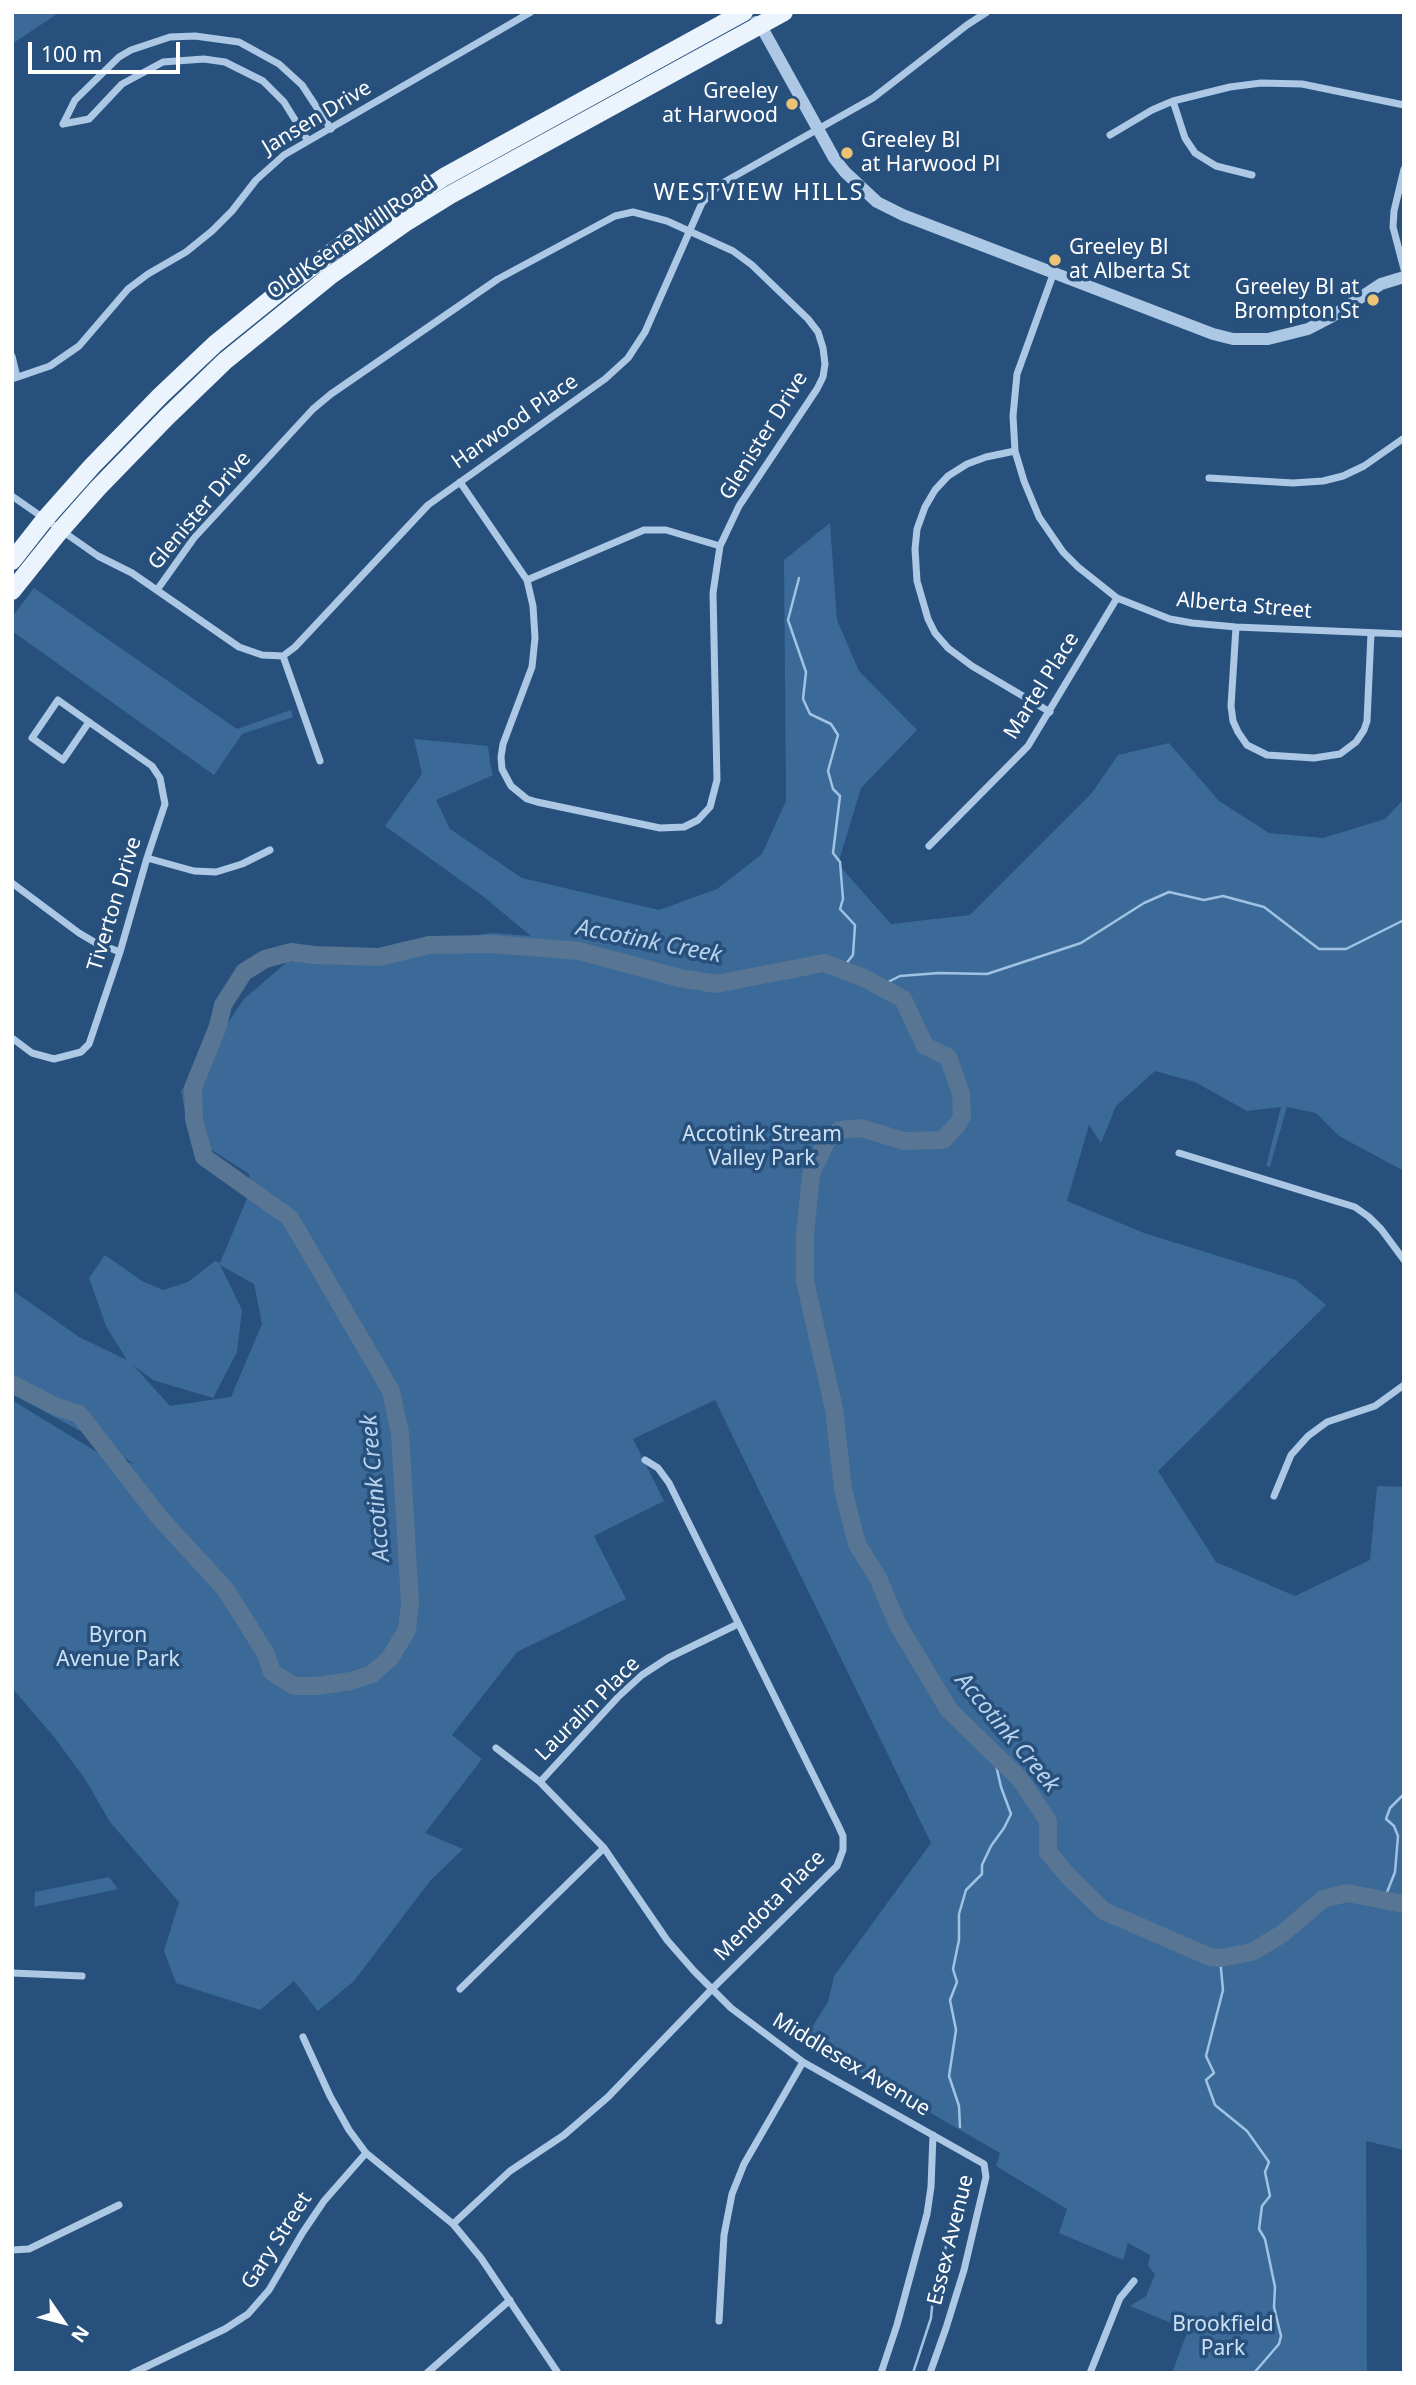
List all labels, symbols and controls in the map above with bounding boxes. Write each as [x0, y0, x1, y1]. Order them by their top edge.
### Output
scale bar [32, 28, 184, 72]
text: 100 m [41, 40, 102, 68]
street label: Jansen Drive [258, 76, 376, 160]
place label: Greeley at Harwood [662, 79, 778, 129]
marker: Greeley at Harwood [784, 96, 800, 112]
place label: Greeley Bl at Harwood Pl [861, 128, 1000, 178]
marker: Greeley Bl at Harwood Pl [839, 145, 855, 161]
street label: Old Keene Mill Road [263, 171, 439, 305]
district label: WESTVIEW HILLS [655, 179, 863, 207]
place label: Greeley Bl at Alberta St [1069, 235, 1190, 285]
marker: Greeley Bl at Alberta St [1047, 252, 1063, 268]
place label: Greeley Bl at Brompton St [1234, 275, 1359, 325]
marker: Greeley Bl at Brompton St [1365, 292, 1381, 308]
street label: Glenister Drive [714, 367, 814, 505]
street label: Harwood Place [447, 369, 583, 475]
street label: Glenister Drive [143, 447, 257, 575]
street label: Alberta Street [1175, 588, 1313, 624]
street label: Martel Place [999, 628, 1085, 744]
street label: Tiverton Drive [83, 834, 147, 974]
water label: Accotink Creek [574, 914, 724, 970]
park label: Accotink Stream Valley Park [682, 1122, 842, 1172]
water label: Accotink Creek [356, 1413, 396, 1563]
park label: Byron Avenue Park [56, 1623, 180, 1673]
street label: Lauralin Place [531, 1652, 645, 1766]
water label: Accotink Creek [949, 1668, 1065, 1798]
street label: Mendota Place [709, 1845, 831, 1967]
street label: Middlesex Avenue [768, 2008, 934, 2122]
street label: Essex Avenue [923, 2172, 979, 2308]
street label: Gary Street [236, 2188, 318, 2294]
north arrow [28, 2287, 98, 2357]
park label: Brookfield Park [1172, 2312, 1274, 2362]
text: N [65, 2320, 95, 2348]

